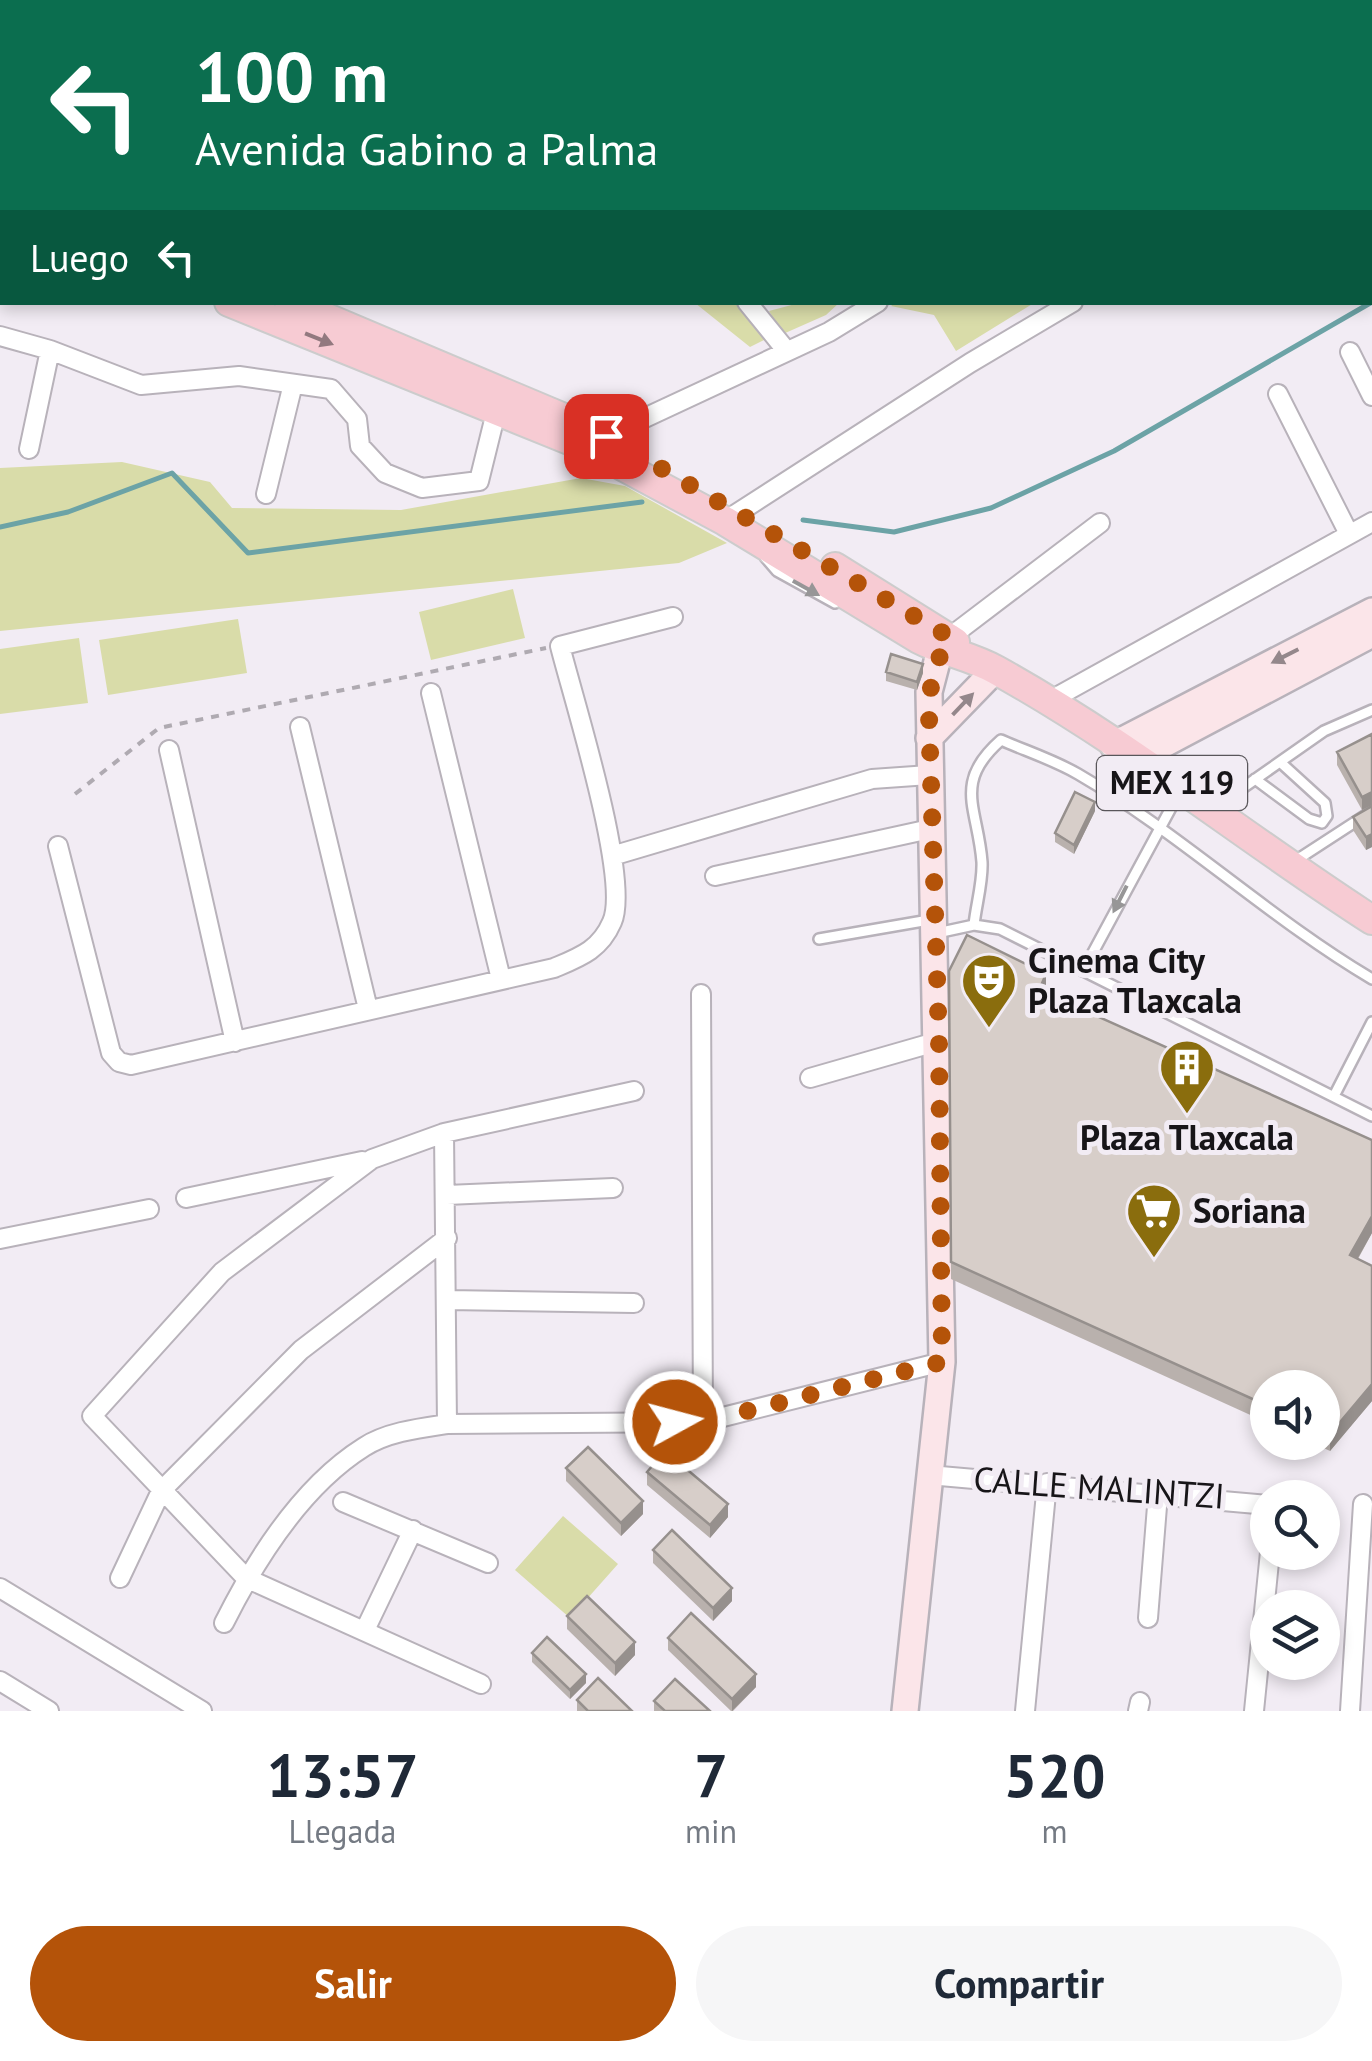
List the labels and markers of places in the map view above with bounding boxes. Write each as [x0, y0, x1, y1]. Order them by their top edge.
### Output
pin [564, 394, 649, 479]
place label: Cinema City Plaza Tlaxcala [1028, 937, 1242, 1023]
theatre icon: Cinema City Plaza Tlaxcala [959, 951, 1019, 1030]
building icon: Plaza Tlaxcala [1157, 1037, 1217, 1116]
place label: Plaza Tlaxcala [1080, 1114, 1294, 1160]
supermarket icon: Soriana [1124, 1181, 1184, 1260]
place label: Soriana [1193, 1187, 1306, 1233]

